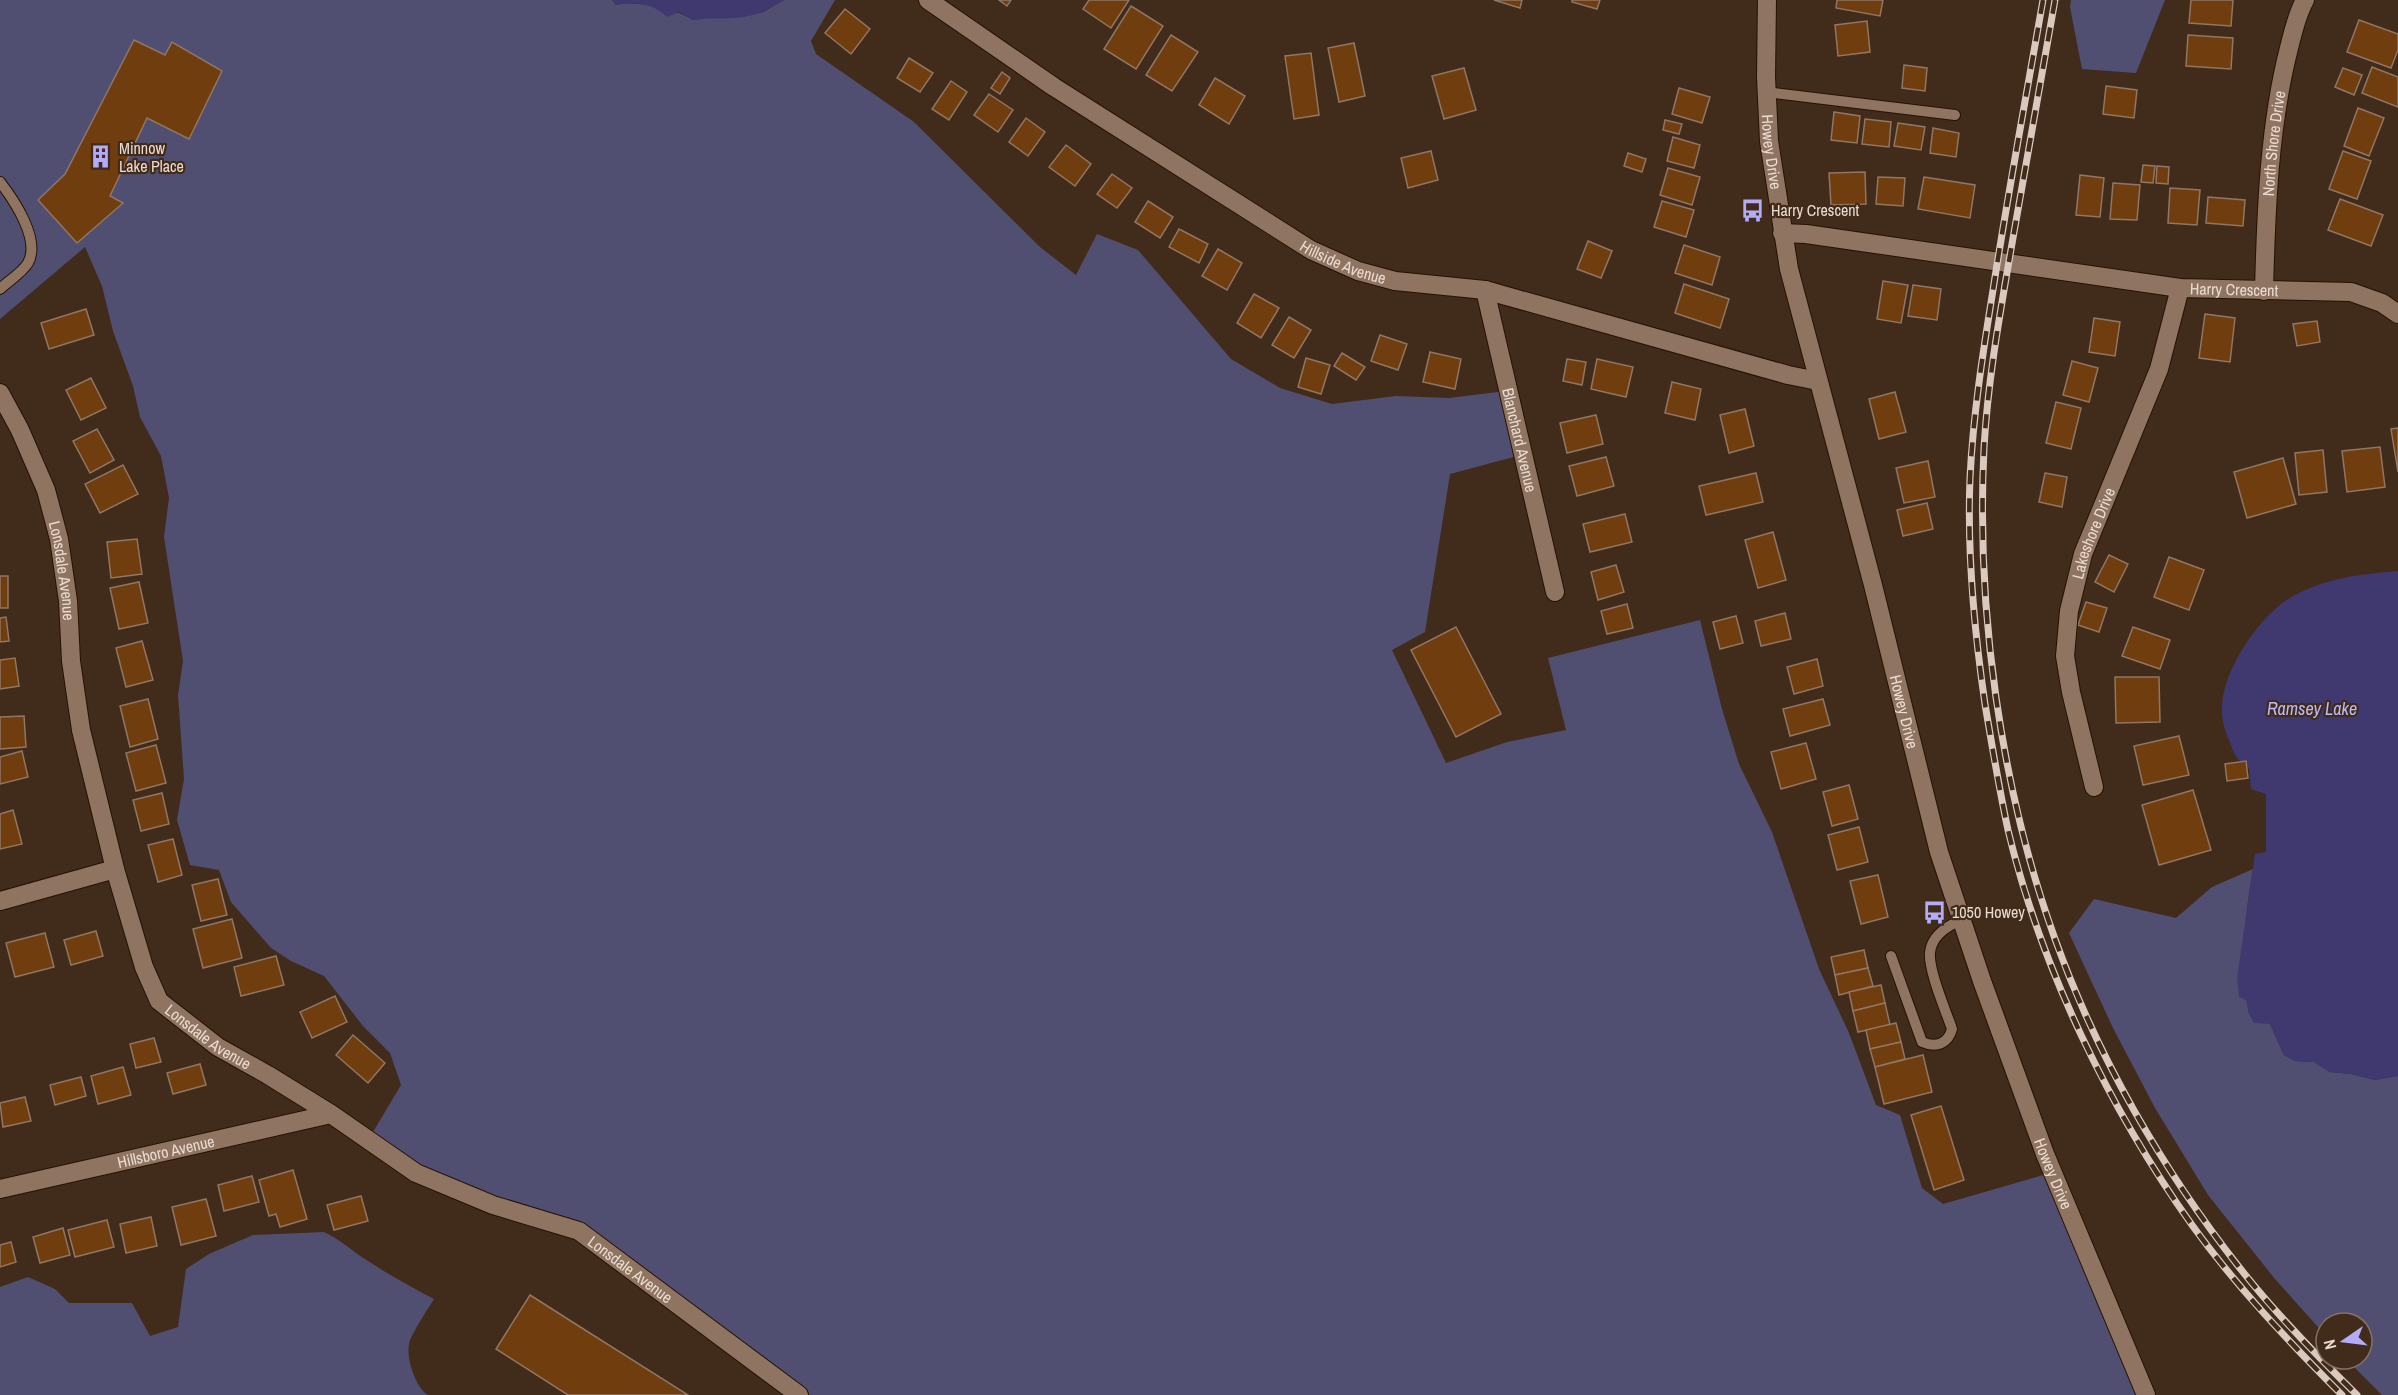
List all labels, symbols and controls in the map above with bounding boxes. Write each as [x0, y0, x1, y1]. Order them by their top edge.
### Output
street label: North Shore Drive [2257, 89, 2291, 197]
street label: Howey Drive [1757, 114, 1787, 191]
place label: Minnow Lake Place [119, 137, 184, 177]
building icon: Minnow Lake Place [88, 144, 114, 170]
bus stop icon: Harry Crescent [1740, 197, 1766, 223]
place label: Harry Crescent [1771, 199, 1860, 221]
street label: Hillside Avenue [1296, 235, 1388, 289]
street label: Harry Crescent [2190, 277, 2279, 301]
street label: Blanchard Avenue [1497, 386, 1542, 494]
street label: Lakeshore Drive [2066, 484, 2120, 581]
street label: Lonsdale Avenue [44, 518, 80, 621]
street label: Howey Drive [1885, 672, 1924, 751]
water label: Ramsey Lake [2267, 696, 2357, 721]
bus stop icon: 1050 Howey [1921, 899, 1947, 925]
place label: 1050 Howey [1952, 901, 2025, 923]
street label: Lonsdale Avenue [161, 999, 255, 1074]
street label: Hillsboro Avenue [115, 1130, 217, 1173]
street label: Howey Drive [2029, 1135, 2078, 1213]
street label: Lonsdale Avenue [583, 1230, 677, 1308]
north arrow [2314, 1311, 2374, 1371]
text: N [2318, 1337, 2341, 1352]

